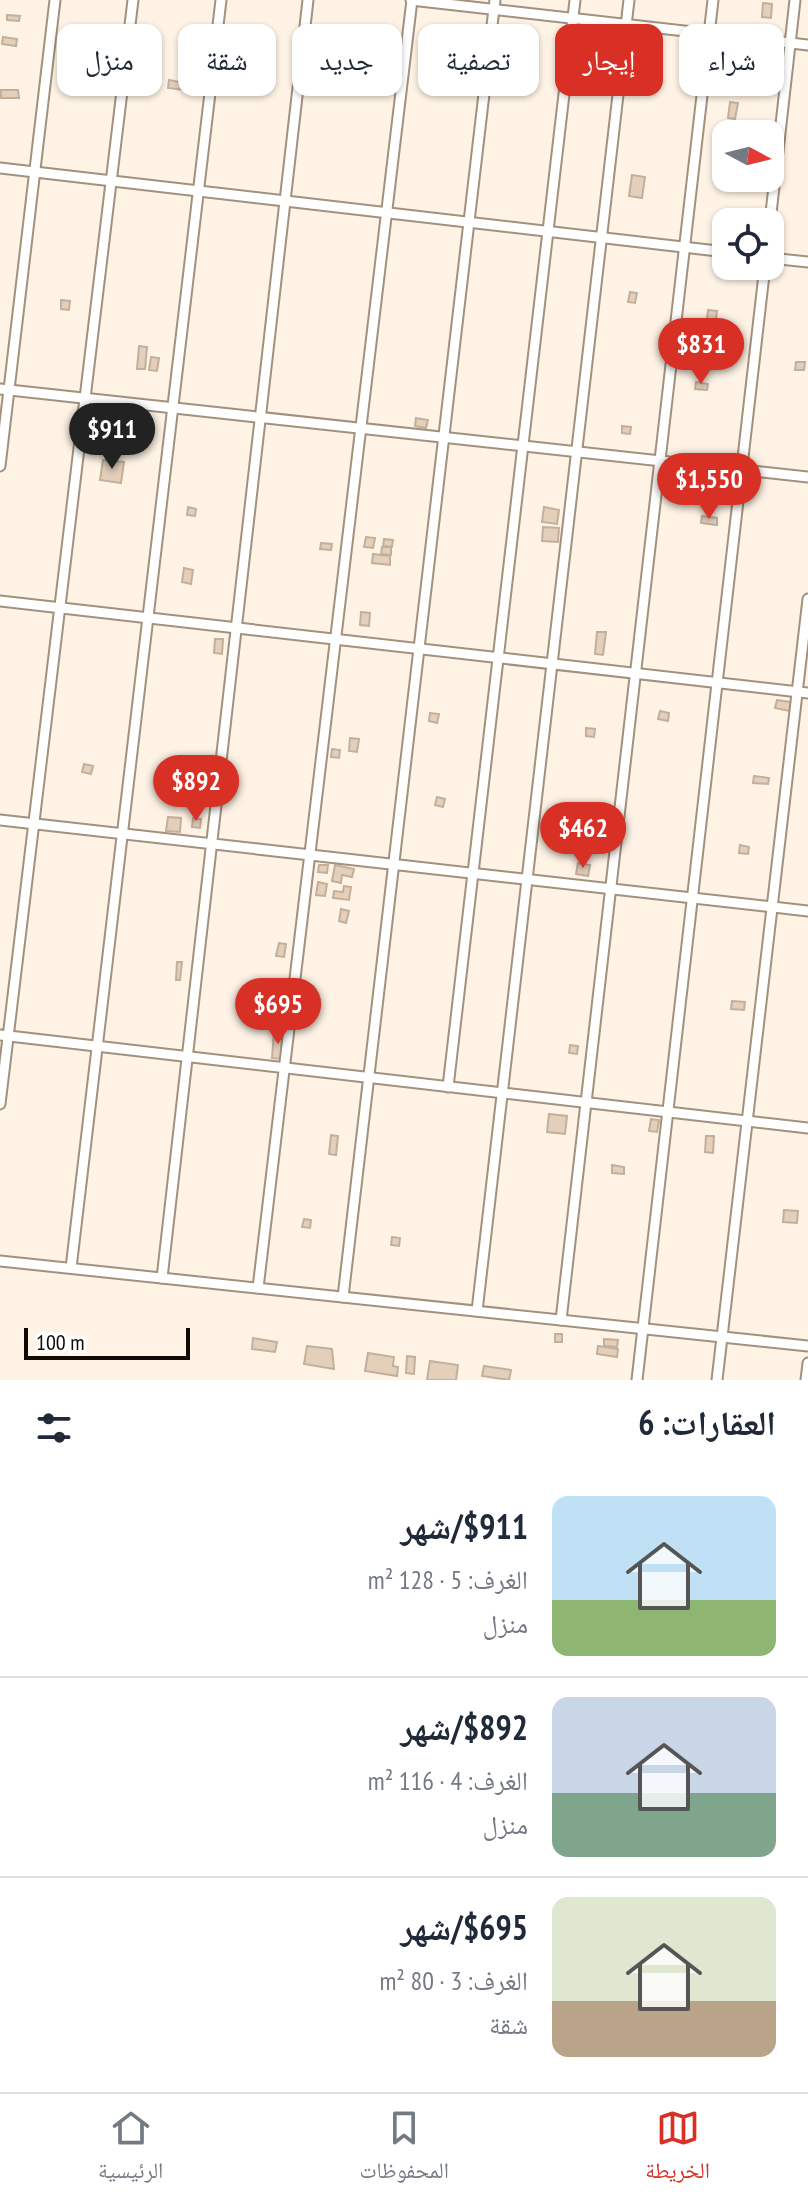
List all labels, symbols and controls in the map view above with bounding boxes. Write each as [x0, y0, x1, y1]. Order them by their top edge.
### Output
chip: منزل [57, 24, 162, 96]
chip: شقة [178, 24, 276, 96]
chip: جديد [292, 24, 402, 96]
chip: تصفية [418, 24, 539, 96]
chip: إيجار [555, 24, 663, 96]
chip: شراء [679, 24, 784, 96]
north arrow [712, 120, 784, 192]
map controls [712, 120, 784, 280]
button: locate [712, 208, 784, 280]
pin: $831 [654, 318, 748, 386]
text: $831 [676, 327, 726, 360]
pin: $911 [65, 403, 159, 471]
text: $911 [87, 412, 137, 445]
pin: $1,550 [644, 453, 774, 521]
text: $1,550 [675, 462, 743, 495]
pin: $892 [149, 755, 243, 823]
text: $892 [171, 764, 221, 797]
pin: $462 [536, 802, 630, 870]
text: $462 [558, 811, 608, 844]
pin: $695 [231, 978, 325, 1046]
text: $695 [253, 987, 303, 1020]
scale bar [24, 1324, 190, 1360]
text: 100 m [36, 1328, 85, 1356]
text: العقارات: 6 [638, 1400, 776, 1444]
icon: filters [32, 1406, 76, 1450]
text: $911/شهر [400, 1504, 528, 1548]
icon: home [616, 1528, 712, 1624]
text: الغرف: 5 · 128 m² [368, 1563, 528, 1596]
text: منزل [483, 1607, 528, 1640]
text: $892/شهر [400, 1705, 528, 1749]
icon: home [616, 1729, 712, 1825]
text: الغرف: 4 · 116 m² [368, 1764, 528, 1797]
text: منزل [483, 1808, 528, 1841]
text: $695/شهر [400, 1905, 528, 1949]
icon: home [616, 1929, 712, 2025]
text: الغرف: 3 · 80 m² [379, 1964, 528, 1997]
text: شقة [489, 2008, 528, 2041]
tab: الرئيسية [98, 2106, 163, 2192]
tab: المحفوظات [359, 2106, 449, 2192]
tab: الخريطة [645, 2106, 710, 2192]

